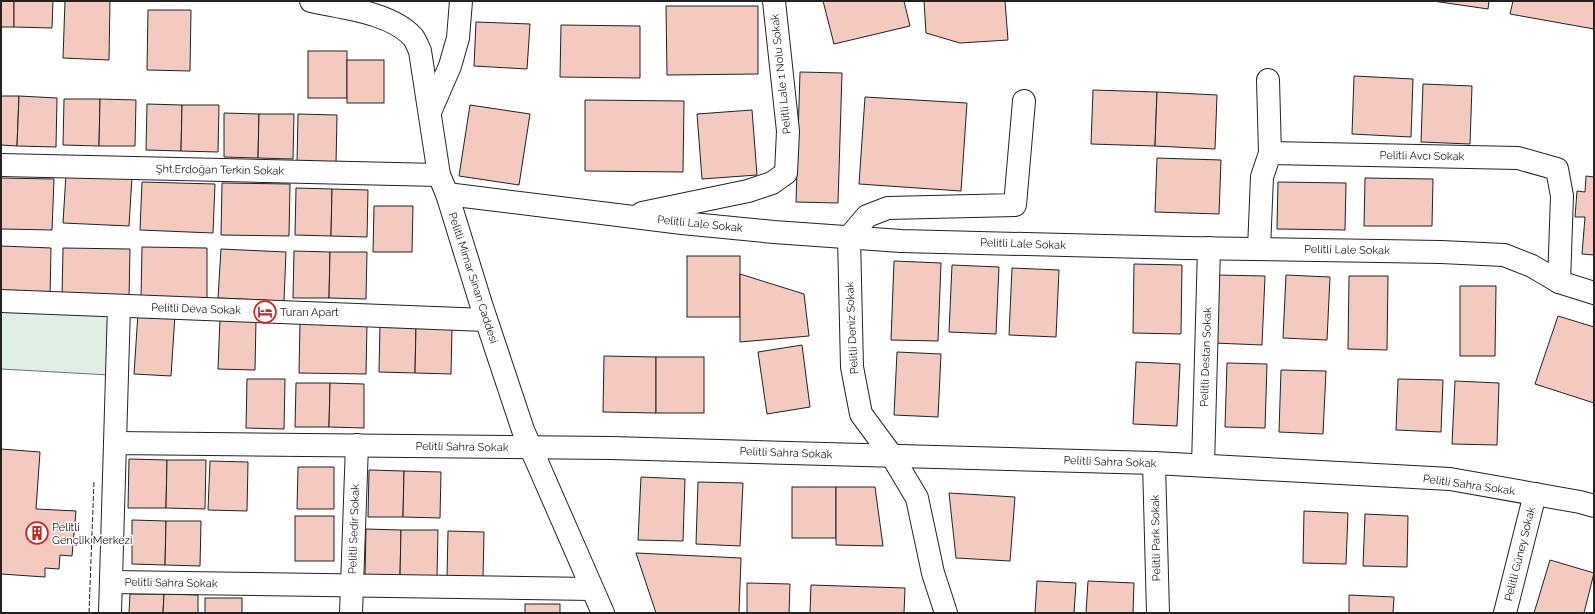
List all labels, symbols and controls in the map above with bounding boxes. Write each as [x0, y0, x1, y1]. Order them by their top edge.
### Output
street label: Pelitli Lale 1 Nolu Sokak [768, 13, 794, 135]
street label: Pelitli Avcı Sokak [1379, 149, 1465, 163]
street label: Şht.Erdoğan Terkin Sokak [156, 162, 284, 178]
street label: Pelitli Mimar Sinan Caddesi [446, 211, 500, 345]
street label: Pelitli Lale Sokak [657, 213, 744, 235]
street label: Pelitli Lale Sokak [980, 236, 1066, 252]
street label: Pelitli Lale Sokak [1304, 243, 1390, 257]
street label: Pelitli Deniz Sokak [843, 281, 861, 375]
hotel icon: Turan Apart [252, 299, 278, 325]
street label: Pelitli Deva Sokak [151, 301, 241, 317]
place label: Turan Apart [280, 306, 339, 319]
street label: Pelitli Destan Sokak [1198, 307, 1214, 407]
street label: Pelitli Sahra Sokak [415, 440, 509, 454]
street label: Pelitli Sahra Sokak [739, 445, 833, 461]
street label: Pelitli Sahra Sokak [1063, 454, 1157, 470]
street label: Pelitli Sahra Sokak [1422, 472, 1516, 498]
street label: Pelitli Sedir Sokak [346, 484, 362, 574]
street label: Pelitli Park Sokak [1149, 494, 1163, 581]
street label: Pelitli Güney Sokak [1502, 505, 1538, 603]
building icon: Pelitli Gençlik Merkezi [24, 520, 50, 546]
place label: Pelitli Gençlik Merkezi [52, 521, 132, 547]
street label: Pelitli Sahra Sokak [124, 576, 218, 590]

